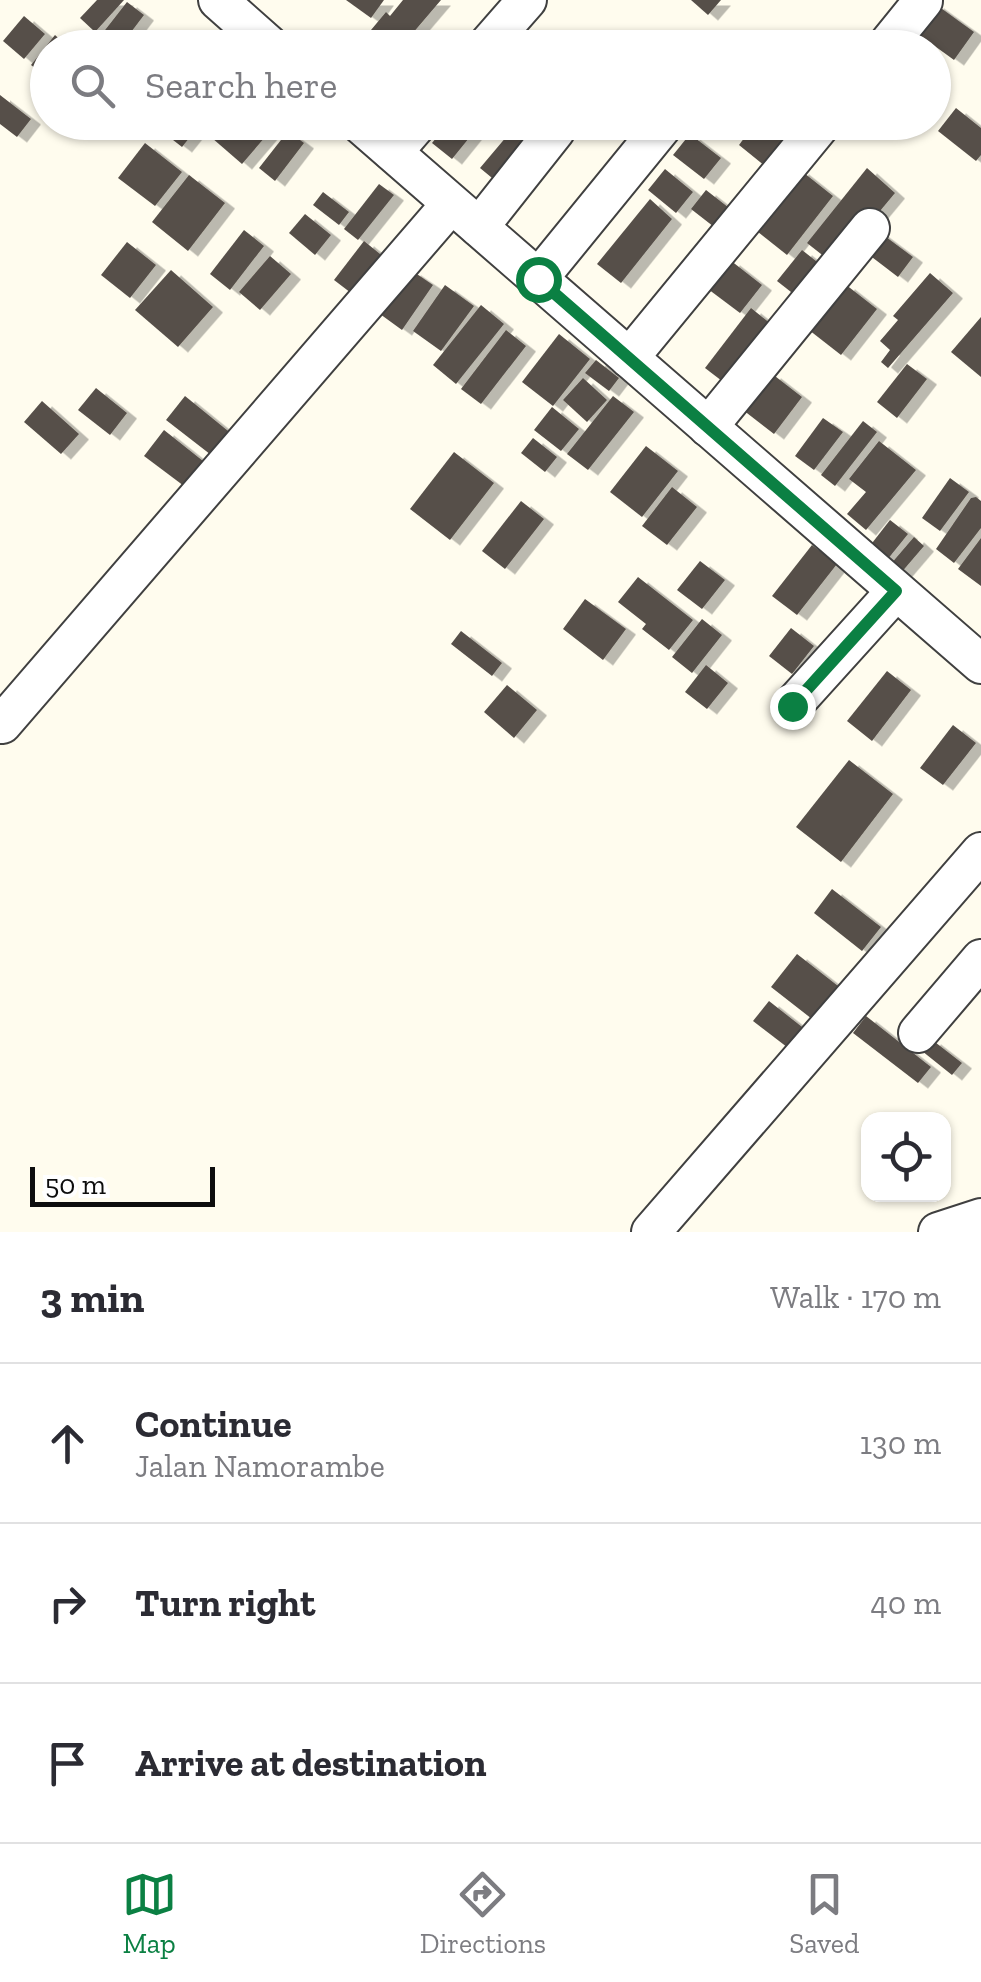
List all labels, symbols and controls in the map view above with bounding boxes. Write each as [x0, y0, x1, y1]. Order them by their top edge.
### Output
search box [30, 30, 951, 140]
icon: search [65, 58, 120, 113]
text: Search here [145, 62, 337, 108]
route start [516, 257, 562, 303]
route end [770, 684, 816, 730]
map controls [861, 1112, 951, 1202]
button: locate [861, 1112, 951, 1202]
scale bar [30, 1162, 215, 1206]
text: 50 m [45, 1168, 106, 1201]
text: 3 min [40, 1272, 145, 1323]
text: Walk · 170 m [770, 1278, 941, 1316]
text: Continue [135, 1401, 292, 1447]
icon: ahead [40, 1416, 95, 1471]
text: 130 m [860, 1424, 941, 1462]
text: Jalan Namorambe [135, 1447, 385, 1485]
icon: right [40, 1576, 95, 1631]
text: Turn right [135, 1580, 315, 1626]
text: 40 m [870, 1584, 941, 1622]
icon: arrive [40, 1736, 95, 1791]
text: Arrive at destination [135, 1740, 486, 1786]
tab: Map [122, 1867, 177, 1960]
tab: Directions [420, 1867, 546, 1960]
tab: Saved [789, 1867, 859, 1960]

